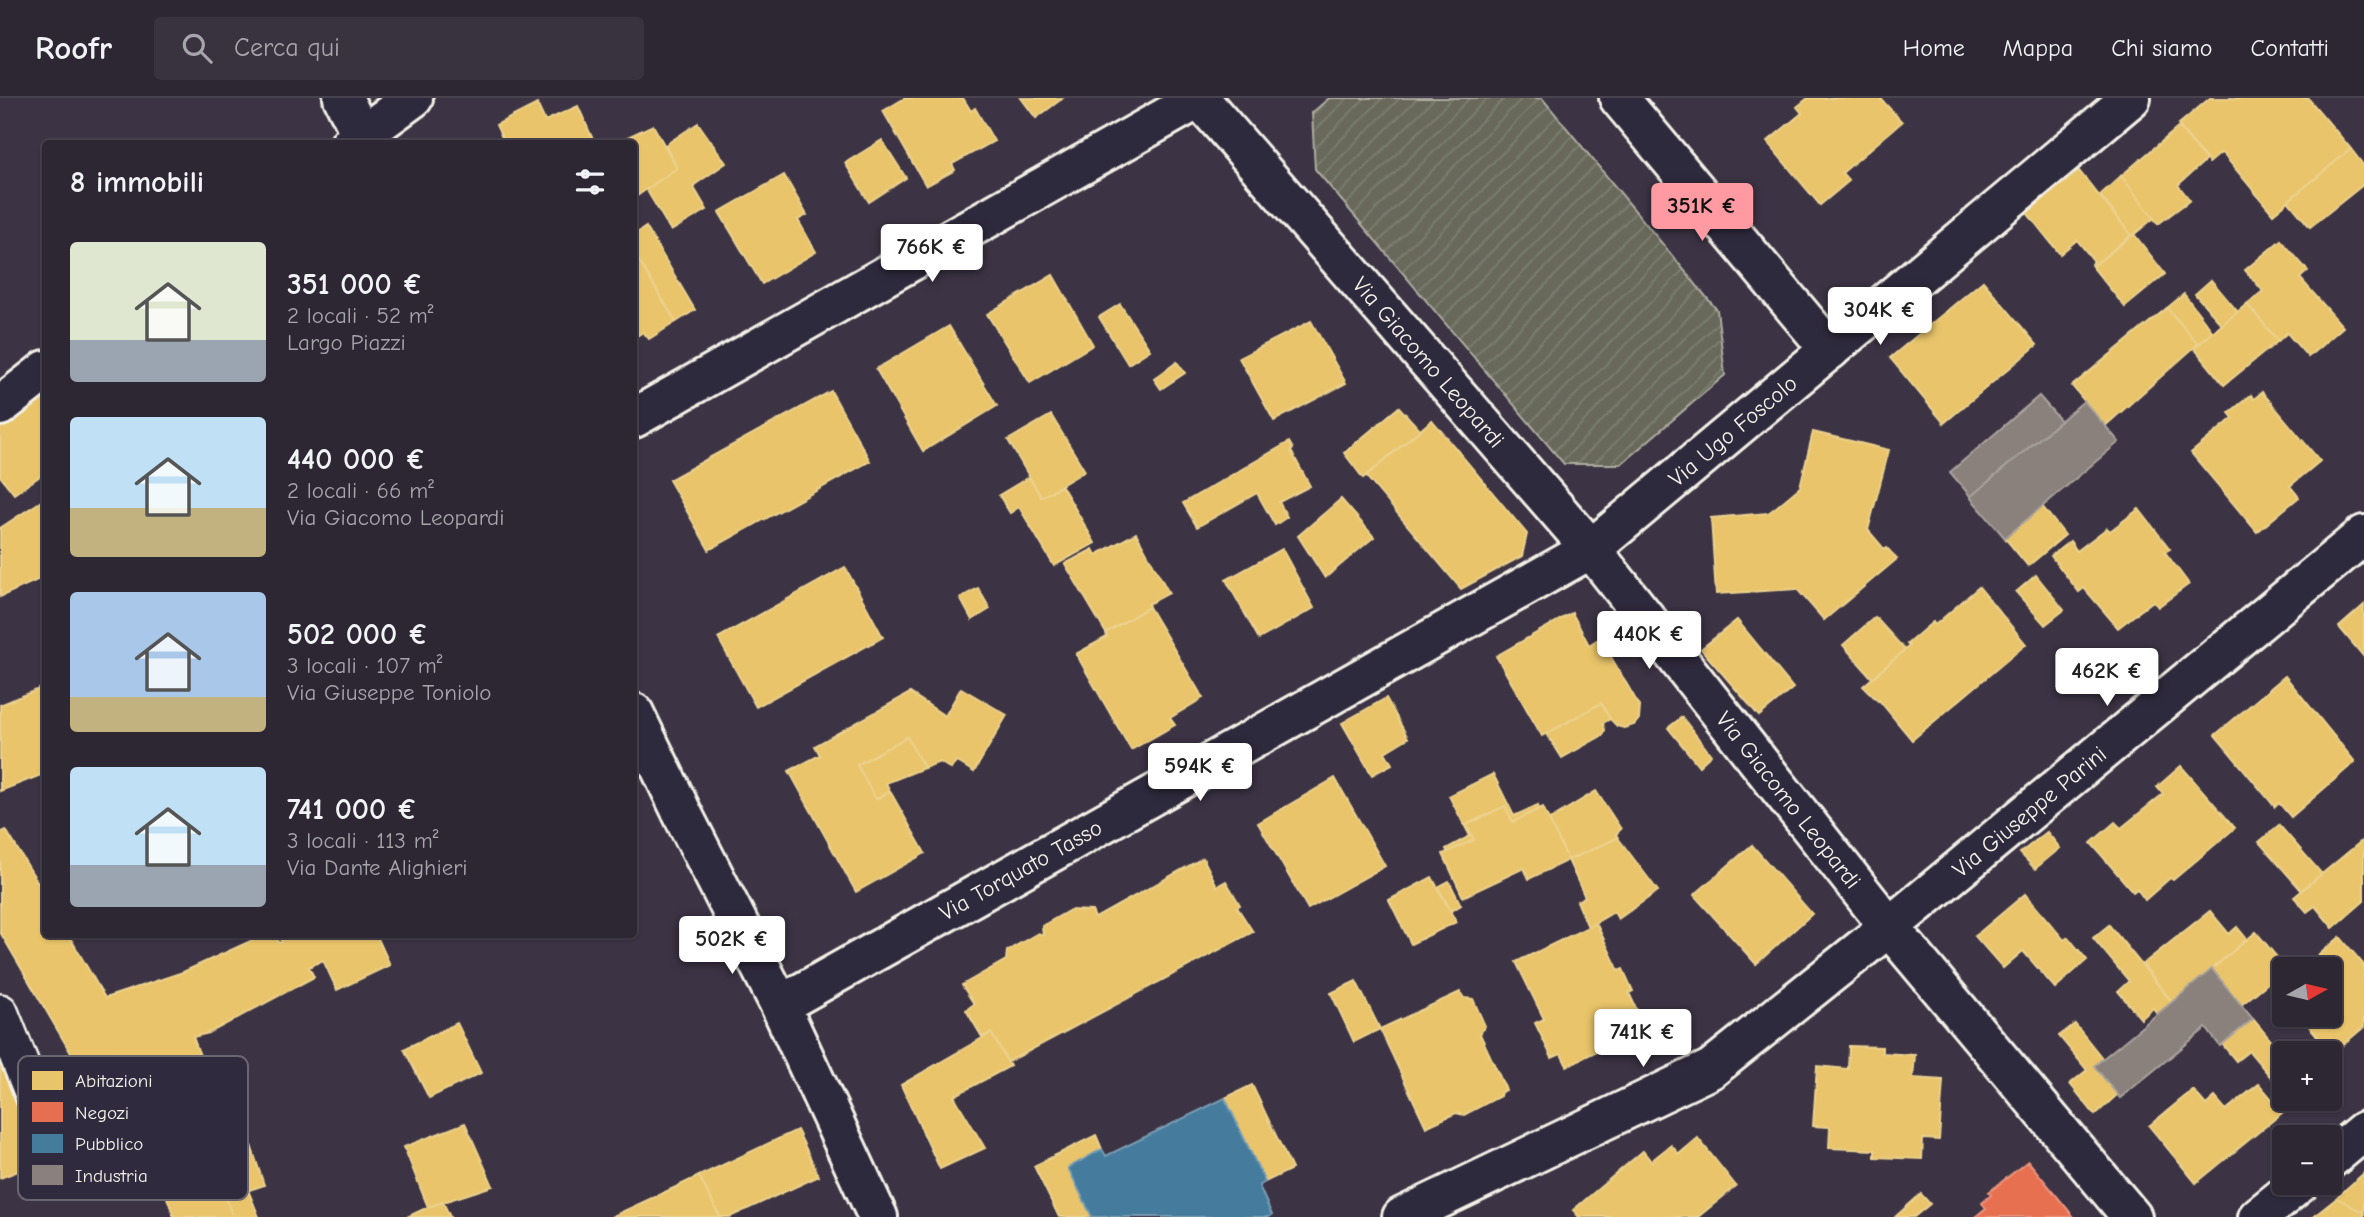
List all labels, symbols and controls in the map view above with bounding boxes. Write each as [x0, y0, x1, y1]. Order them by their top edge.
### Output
search box [154, 17, 644, 80]
text: Roofr [35, 29, 112, 67]
icon: search [178, 29, 216, 67]
text: Cerca qui [234, 33, 340, 63]
text: Home [1903, 34, 1965, 62]
text: Mappa [2003, 34, 2073, 62]
text: Chi siamo [2111, 34, 2213, 62]
text: Contatti [2251, 34, 2329, 62]
icon: filters [571, 163, 609, 201]
text: 8 immobili [70, 165, 204, 200]
pin: 351K € [1645, 184, 1759, 243]
text: 351K € [1667, 192, 1737, 219]
pin: 766K € [875, 225, 989, 284]
text: 766K € [897, 233, 967, 260]
text: 351 000 € [287, 267, 423, 302]
icon: home [126, 270, 210, 354]
street label: Via Giacomo Leopardi [1347, 271, 1510, 453]
pin: 304K € [1823, 288, 1937, 347]
text: 304K € [1844, 296, 1916, 323]
text: 2 locali · 52 m² [287, 302, 433, 329]
text: Largo Piazzi [287, 329, 406, 356]
street label: Via Ugo Foscolo [1663, 369, 1802, 492]
text: 440 000 € [287, 442, 426, 477]
icon: home [126, 445, 210, 529]
text: 2 locali · 66 m² [287, 477, 434, 504]
text: Via Giacomo Leopardi [287, 504, 505, 531]
pin: 440K € [1592, 612, 1706, 671]
text: 502 000 € [287, 617, 429, 652]
icon: home [126, 620, 210, 704]
text: 440K € [1613, 620, 1685, 647]
pin: 462K € [2050, 648, 2164, 708]
text: 3 locali · 107 m² [287, 652, 443, 679]
text: 462K € [2071, 657, 2143, 684]
text: Via Giuseppe Toniolo [287, 679, 492, 706]
street label: Via Giacomo Leopardi [1711, 706, 1867, 894]
street label: Via Giuseppe Parini [1947, 740, 2112, 883]
pin: 594K € [1143, 744, 1257, 803]
text: 594K € [1164, 752, 1236, 779]
text: 741 000 € [287, 792, 417, 827]
icon: home [126, 795, 210, 879]
street label: Via Torquato Tasso [935, 813, 1107, 926]
text: 3 locali · 113 m² [287, 827, 438, 854]
text: Via Dante Alighieri [287, 854, 468, 881]
pin: 502K € [675, 916, 789, 976]
text: 502K € [695, 925, 769, 952]
north arrow [2272, 957, 2342, 1027]
map controls [2272, 957, 2342, 1195]
pin: 741K € [1586, 1010, 1700, 1069]
text: 741K € [1610, 1018, 1676, 1045]
button: + [2272, 1041, 2342, 1111]
legend [18, 1056, 248, 1200]
text: Abitazioni [75, 1070, 153, 1092]
text: Negozi [75, 1102, 129, 1124]
button: − [2272, 1125, 2342, 1195]
text: Pubblico [75, 1133, 143, 1155]
text: Industria [75, 1165, 148, 1187]

